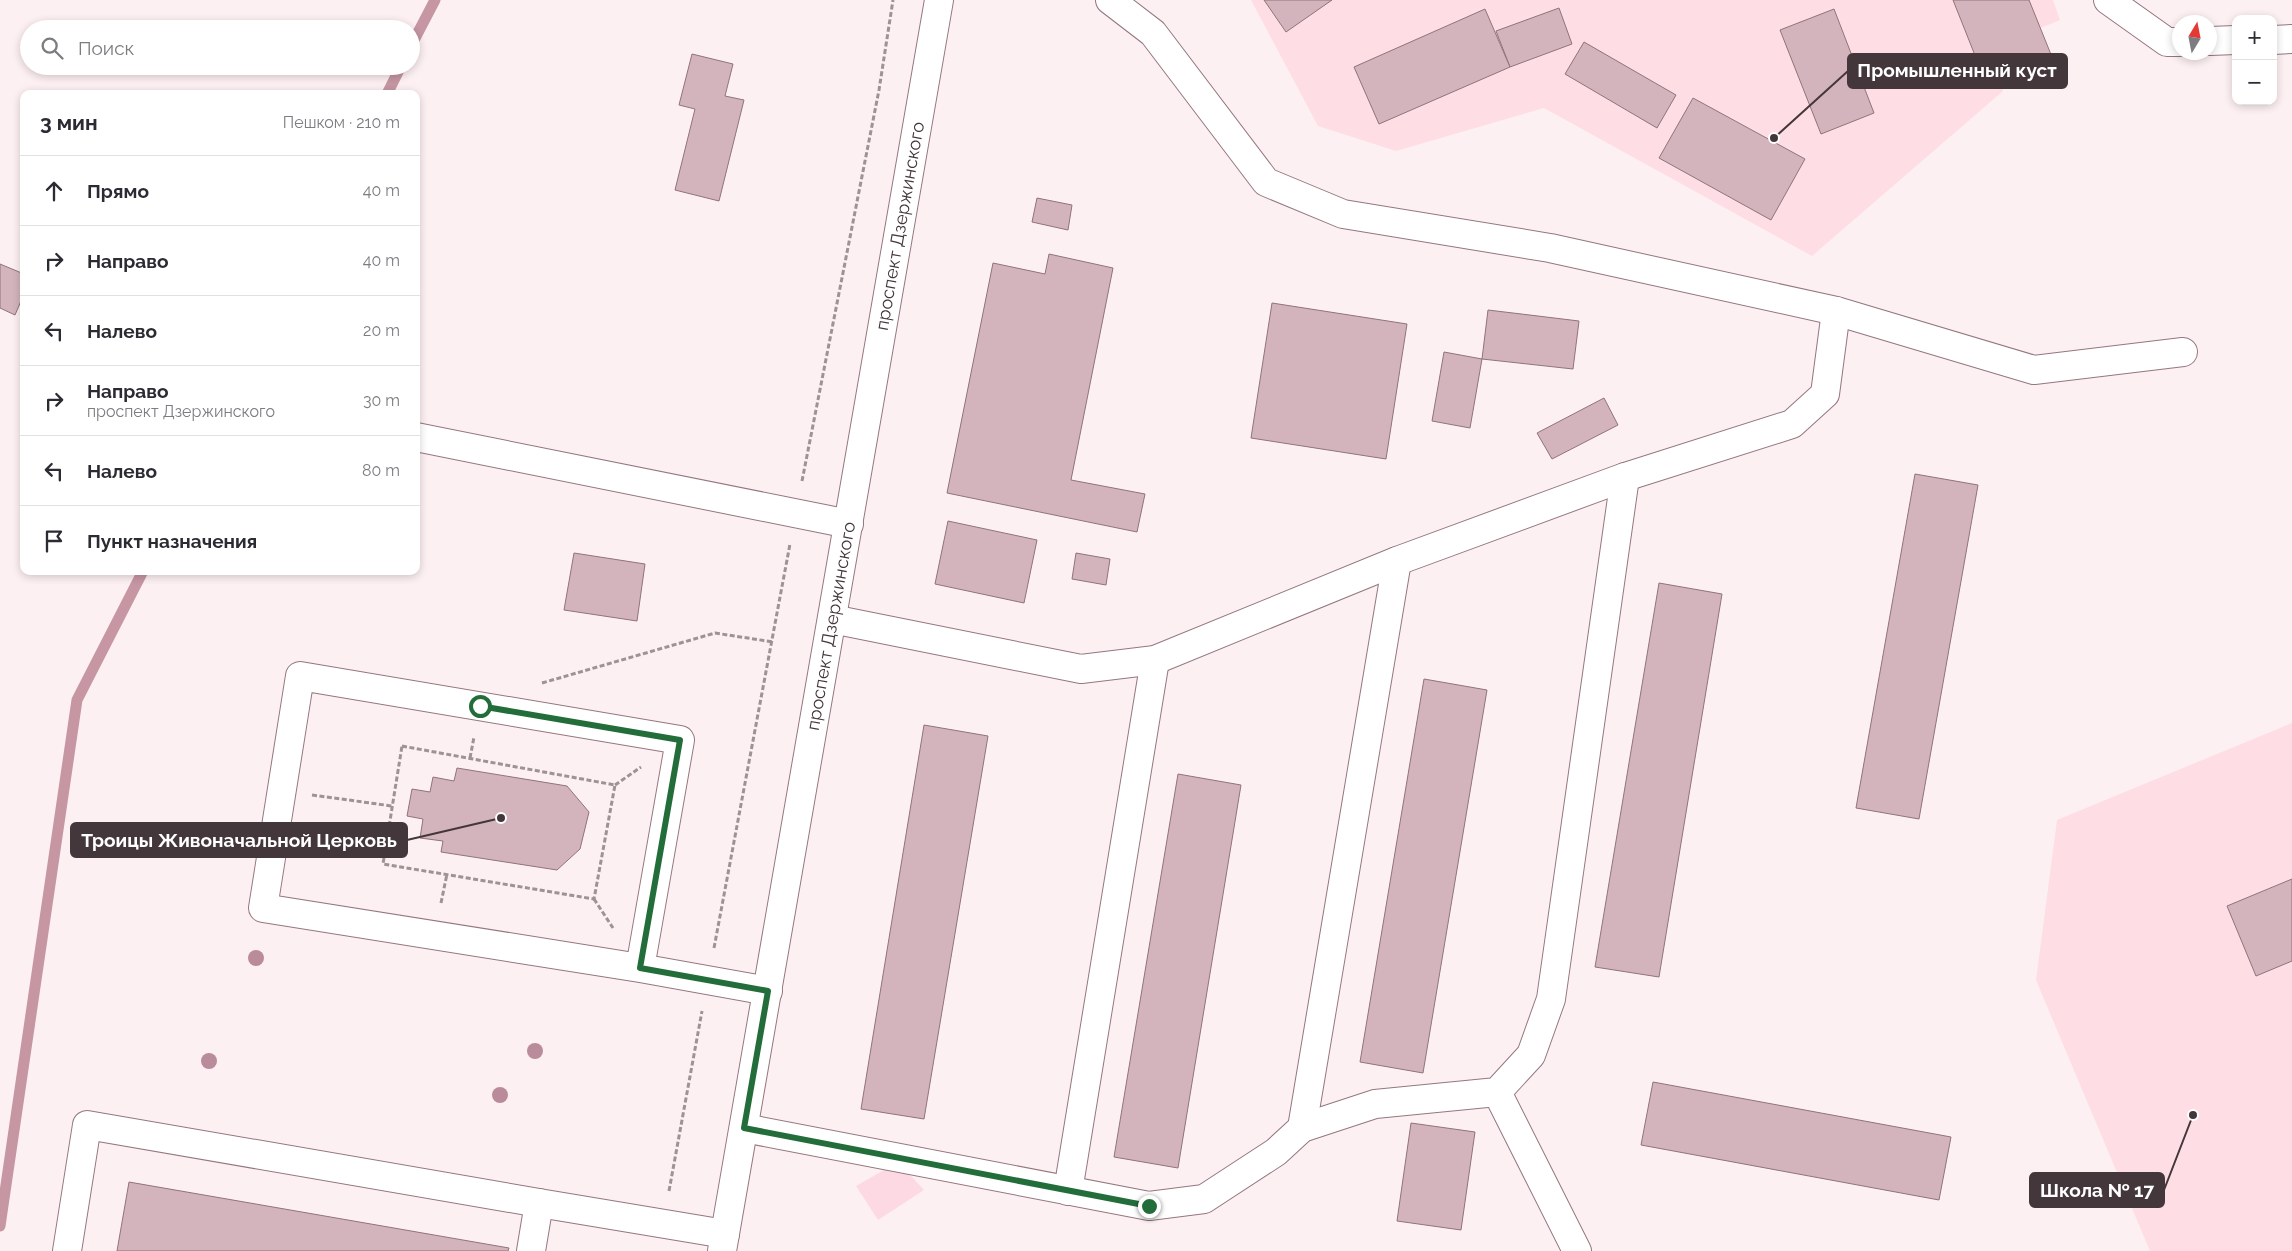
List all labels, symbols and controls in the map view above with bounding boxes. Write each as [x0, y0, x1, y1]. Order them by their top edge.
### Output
north arrow [2172, 15, 2217, 60]
map controls [2232, 15, 2277, 105]
button: + [2232, 15, 2277, 60]
search box [20, 20, 420, 75]
icon: search [38, 34, 66, 62]
text: Поиск [78, 37, 134, 59]
callout: Промышленный куст [1848, 54, 2067, 88]
text: Промышленный куст [1857, 59, 2057, 81]
button: − [2232, 60, 2277, 105]
text: 3 мин [40, 110, 98, 135]
text: Пешком · 210 m [283, 113, 400, 132]
street label: проспект Дзержинского [871, 120, 928, 332]
icon: ahead [40, 177, 68, 205]
text: Прямо [87, 180, 149, 202]
text: 40 m [363, 181, 400, 200]
icon: right [40, 247, 68, 275]
text: Направо [87, 250, 168, 272]
text: 40 m [363, 251, 400, 270]
icon: left [40, 317, 68, 345]
text: Налево [87, 320, 157, 342]
text: 20 m [363, 321, 400, 340]
text: Направо [87, 380, 168, 402]
icon: right [40, 387, 68, 415]
text: 30 m [363, 391, 400, 410]
text: проспект Дзержинского [87, 402, 275, 421]
icon: left [40, 457, 68, 485]
text: Налево [87, 460, 157, 482]
text: 80 m [362, 461, 400, 480]
street label: проспект Дзержинского [802, 520, 859, 732]
icon: arrive [40, 527, 68, 555]
text: Пункт назначения [87, 530, 257, 552]
route start [469, 695, 492, 718]
callout: Троицы Живоначальной Церковь [71, 823, 407, 857]
text: Троицы Живоначальной Церковь [81, 829, 397, 851]
callout: Школа № 17 [2030, 1173, 2164, 1207]
text: Школа № 17 [2040, 1179, 2154, 1201]
route end [1138, 1195, 1161, 1218]

